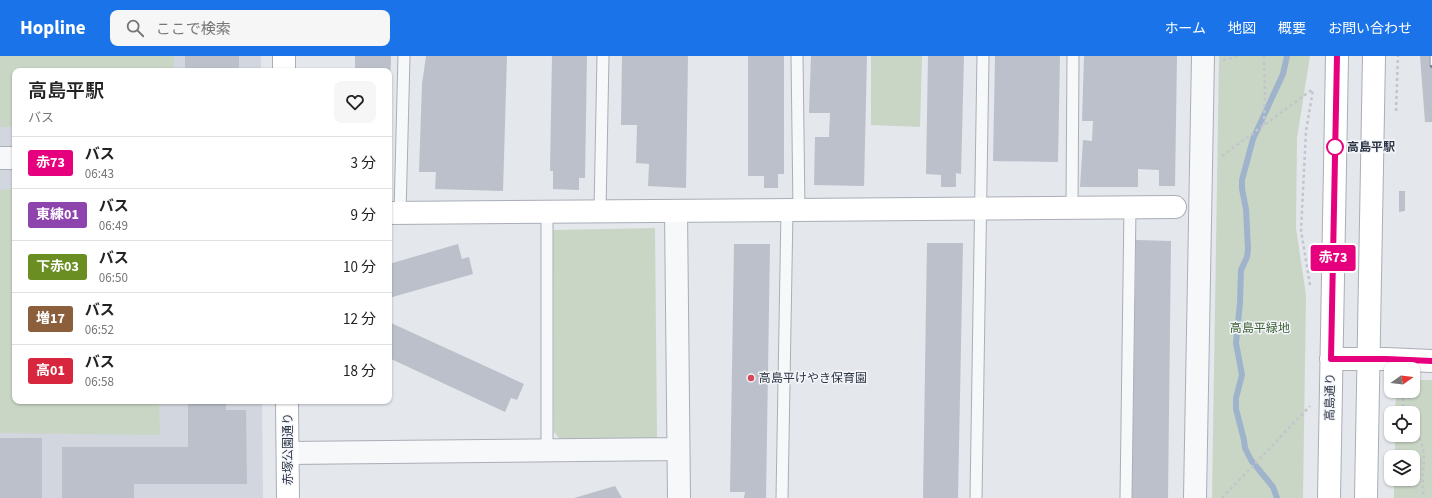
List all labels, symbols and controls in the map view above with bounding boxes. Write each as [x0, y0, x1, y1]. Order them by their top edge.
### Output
search box [110, 10, 390, 46]
text: Hopline [20, 15, 86, 42]
icon: search [124, 17, 146, 39]
text: ここで検索 [156, 19, 231, 40]
text: ホーム [1164, 19, 1206, 39]
text: 地図 [1228, 19, 1256, 39]
text: 概要 [1278, 19, 1306, 39]
text: お問い合わせ [1328, 19, 1412, 39]
text: 高島平駅 [28, 78, 104, 105]
button: heart [334, 81, 376, 123]
text: バス [28, 109, 54, 127]
marker: 高島平駅 [1326, 138, 1344, 156]
place label: 高島平駅 [1347, 139, 1395, 156]
text: バス [85, 144, 115, 165]
text: 赤73 [36, 153, 65, 173]
text: 3 分 [351, 153, 376, 174]
text: 06:43 [85, 165, 114, 183]
text: バス [99, 196, 129, 217]
text: 東練01 [36, 205, 79, 225]
text: 9 分 [351, 205, 376, 226]
text: 06:49 [99, 217, 128, 235]
line badge: 赤73 [1310, 245, 1356, 271]
text: バス [99, 248, 129, 269]
text: 赤73 [1319, 248, 1347, 268]
text: 下赤03 [36, 257, 79, 277]
text: 10 分 [343, 257, 376, 278]
text: 06:50 [99, 269, 128, 287]
text: バス [85, 300, 115, 321]
text: 増17 [36, 309, 65, 329]
text: 12 分 [343, 309, 376, 330]
park label: 高島平緑地 [1230, 320, 1290, 337]
text: 06:52 [85, 321, 114, 339]
text: バス [85, 352, 115, 373]
text: 高01 [36, 361, 65, 381]
text: 18 分 [343, 361, 376, 382]
north arrow [1384, 362, 1420, 398]
map controls [1384, 362, 1420, 486]
place label: 高島平けやき保育園 [759, 370, 867, 387]
text: 06:58 [85, 373, 114, 391]
marker: 高島平けやき保育園 [746, 373, 756, 383]
street label: 高島通り [1322, 373, 1339, 421]
button: locate [1384, 406, 1420, 442]
street label: 赤塚公園通り [280, 413, 297, 485]
button: layers [1384, 450, 1420, 486]

